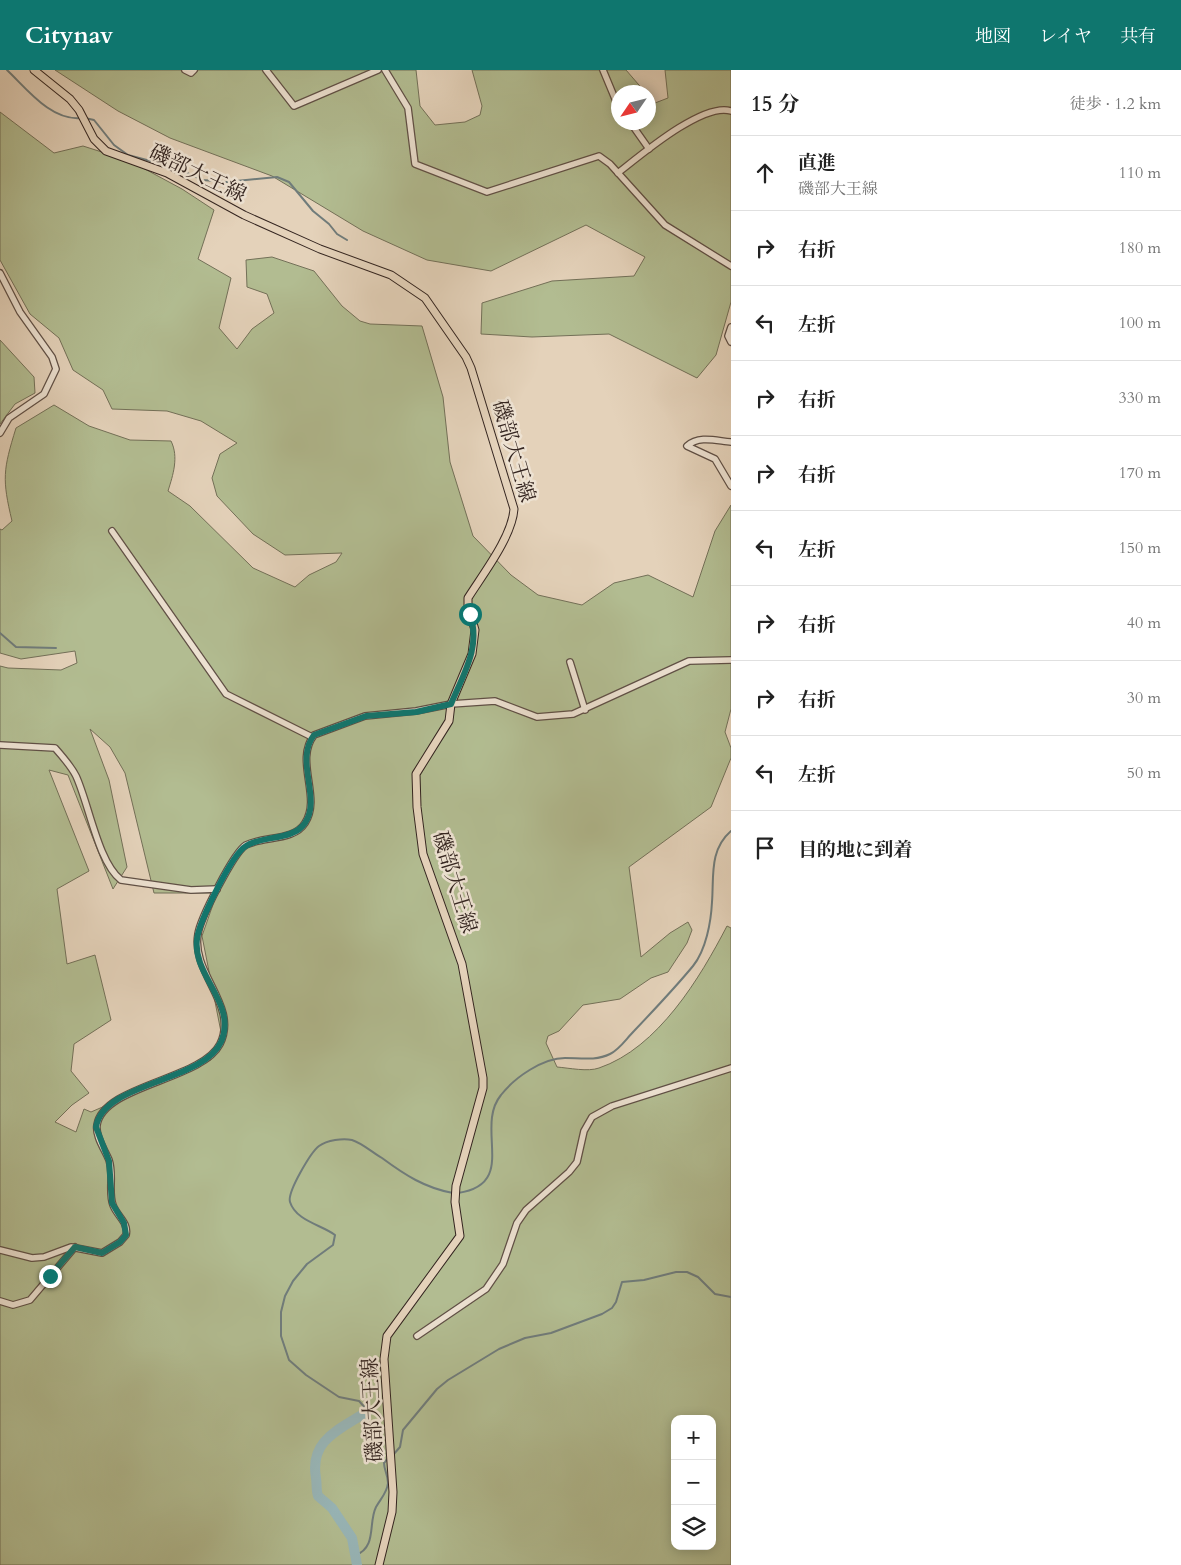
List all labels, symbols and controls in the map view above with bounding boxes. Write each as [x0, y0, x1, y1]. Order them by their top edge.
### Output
text: Citynav [25, 19, 113, 52]
text: 地図 [975, 24, 1011, 49]
text: レイヤ [1039, 24, 1092, 49]
text: 共有 [1120, 24, 1156, 49]
north arrow [611, 85, 656, 130]
text: 15 分 [751, 90, 799, 119]
text: 徒歩 · 1.2 km [1069, 93, 1161, 115]
street label: 磯部大王線 [144, 137, 251, 209]
text: 直進 [798, 150, 836, 176]
icon: ahead [751, 159, 779, 187]
text: 110 m [1119, 162, 1161, 184]
text: 磯部大王線 [798, 178, 878, 200]
icon: right [751, 234, 779, 262]
text: 右折 [798, 237, 836, 263]
text: 180 m [1119, 237, 1161, 259]
icon: left [751, 309, 779, 337]
text: 左折 [798, 312, 836, 338]
text: 100 m [1119, 312, 1161, 334]
icon: right [751, 384, 779, 412]
text: 右折 [798, 387, 836, 413]
text: 330 m [1119, 387, 1161, 409]
street label: 磯部大王線 [485, 397, 542, 506]
icon: right [751, 459, 779, 487]
text: 右折 [798, 462, 836, 488]
text: 170 m [1119, 462, 1161, 484]
icon: left [751, 534, 779, 562]
text: 左折 [798, 537, 836, 563]
text: 150 m [1119, 537, 1161, 559]
route start [459, 603, 482, 626]
icon: right [751, 609, 779, 637]
text: 右折 [798, 612, 836, 638]
text: 40 m [1127, 612, 1161, 634]
icon: right [751, 684, 779, 712]
text: 右折 [798, 687, 836, 713]
text: 30 m [1127, 687, 1161, 709]
icon: left [751, 759, 779, 787]
text: 左折 [798, 762, 836, 788]
text: 50 m [1127, 762, 1161, 784]
street label: 磯部大王線 [425, 828, 484, 937]
icon: arrive [751, 834, 779, 862]
text: 目的地に到着 [798, 837, 912, 863]
route end [39, 1265, 62, 1288]
street label: 磯部大王線 [355, 1357, 390, 1463]
map controls [671, 1415, 716, 1550]
button: + [671, 1415, 716, 1460]
button: − [671, 1460, 716, 1505]
button: layers [671, 1505, 716, 1550]

